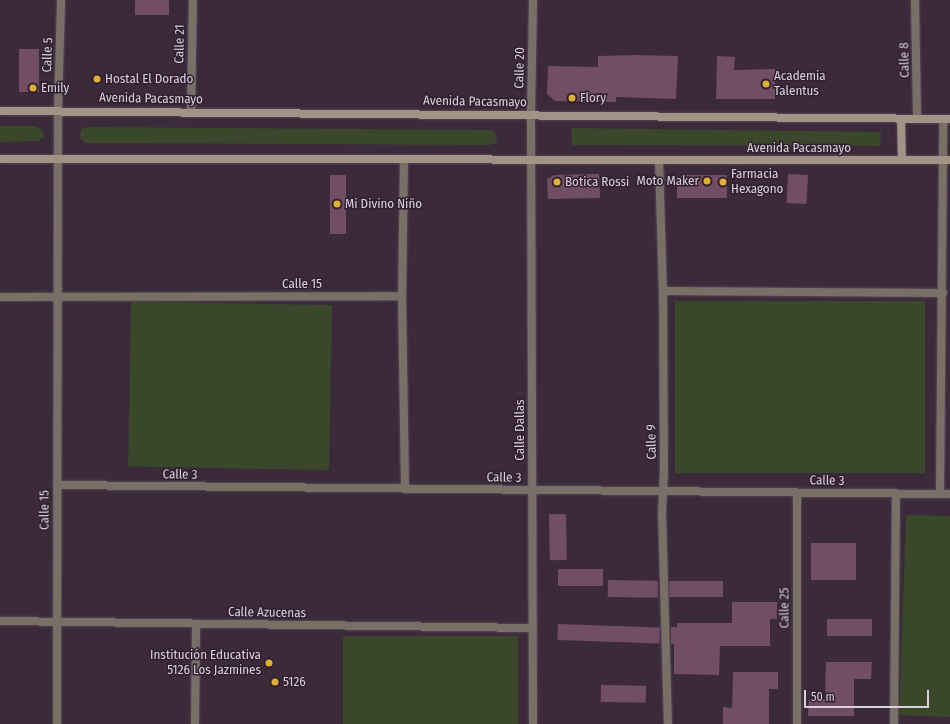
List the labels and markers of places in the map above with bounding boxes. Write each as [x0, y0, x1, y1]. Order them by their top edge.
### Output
place label: Academia Talentus [774, 69, 826, 100]
place label: Hostal El Dorado [105, 71, 193, 87]
marker: Hostal El Dorado [92, 74, 102, 84]
marker: Academia Talentus [761, 79, 771, 89]
place label: Emily [41, 80, 69, 96]
marker: Emily [28, 83, 38, 93]
place label: Flory [580, 90, 606, 106]
marker: Flory [567, 93, 577, 103]
place label: Farmacia Hexagono [731, 167, 783, 198]
place label: Moto Maker [636, 173, 699, 189]
place label: Botica Rossi [565, 174, 629, 190]
marker: Moto Maker [702, 176, 712, 186]
marker: Botica Rossi [552, 177, 562, 187]
marker: Farmacia Hexagono [718, 177, 728, 187]
place label: Mi Divino Niño [345, 196, 422, 212]
marker: Mi Divino Niño [332, 199, 342, 209]
place label: Institución Educativa 5126 Los Jazmines [150, 648, 261, 679]
marker: Institución Educativa 5126 Los Jazmines [264, 658, 274, 668]
place label: 5126 [283, 674, 306, 690]
marker: 5126 [270, 677, 280, 687]

